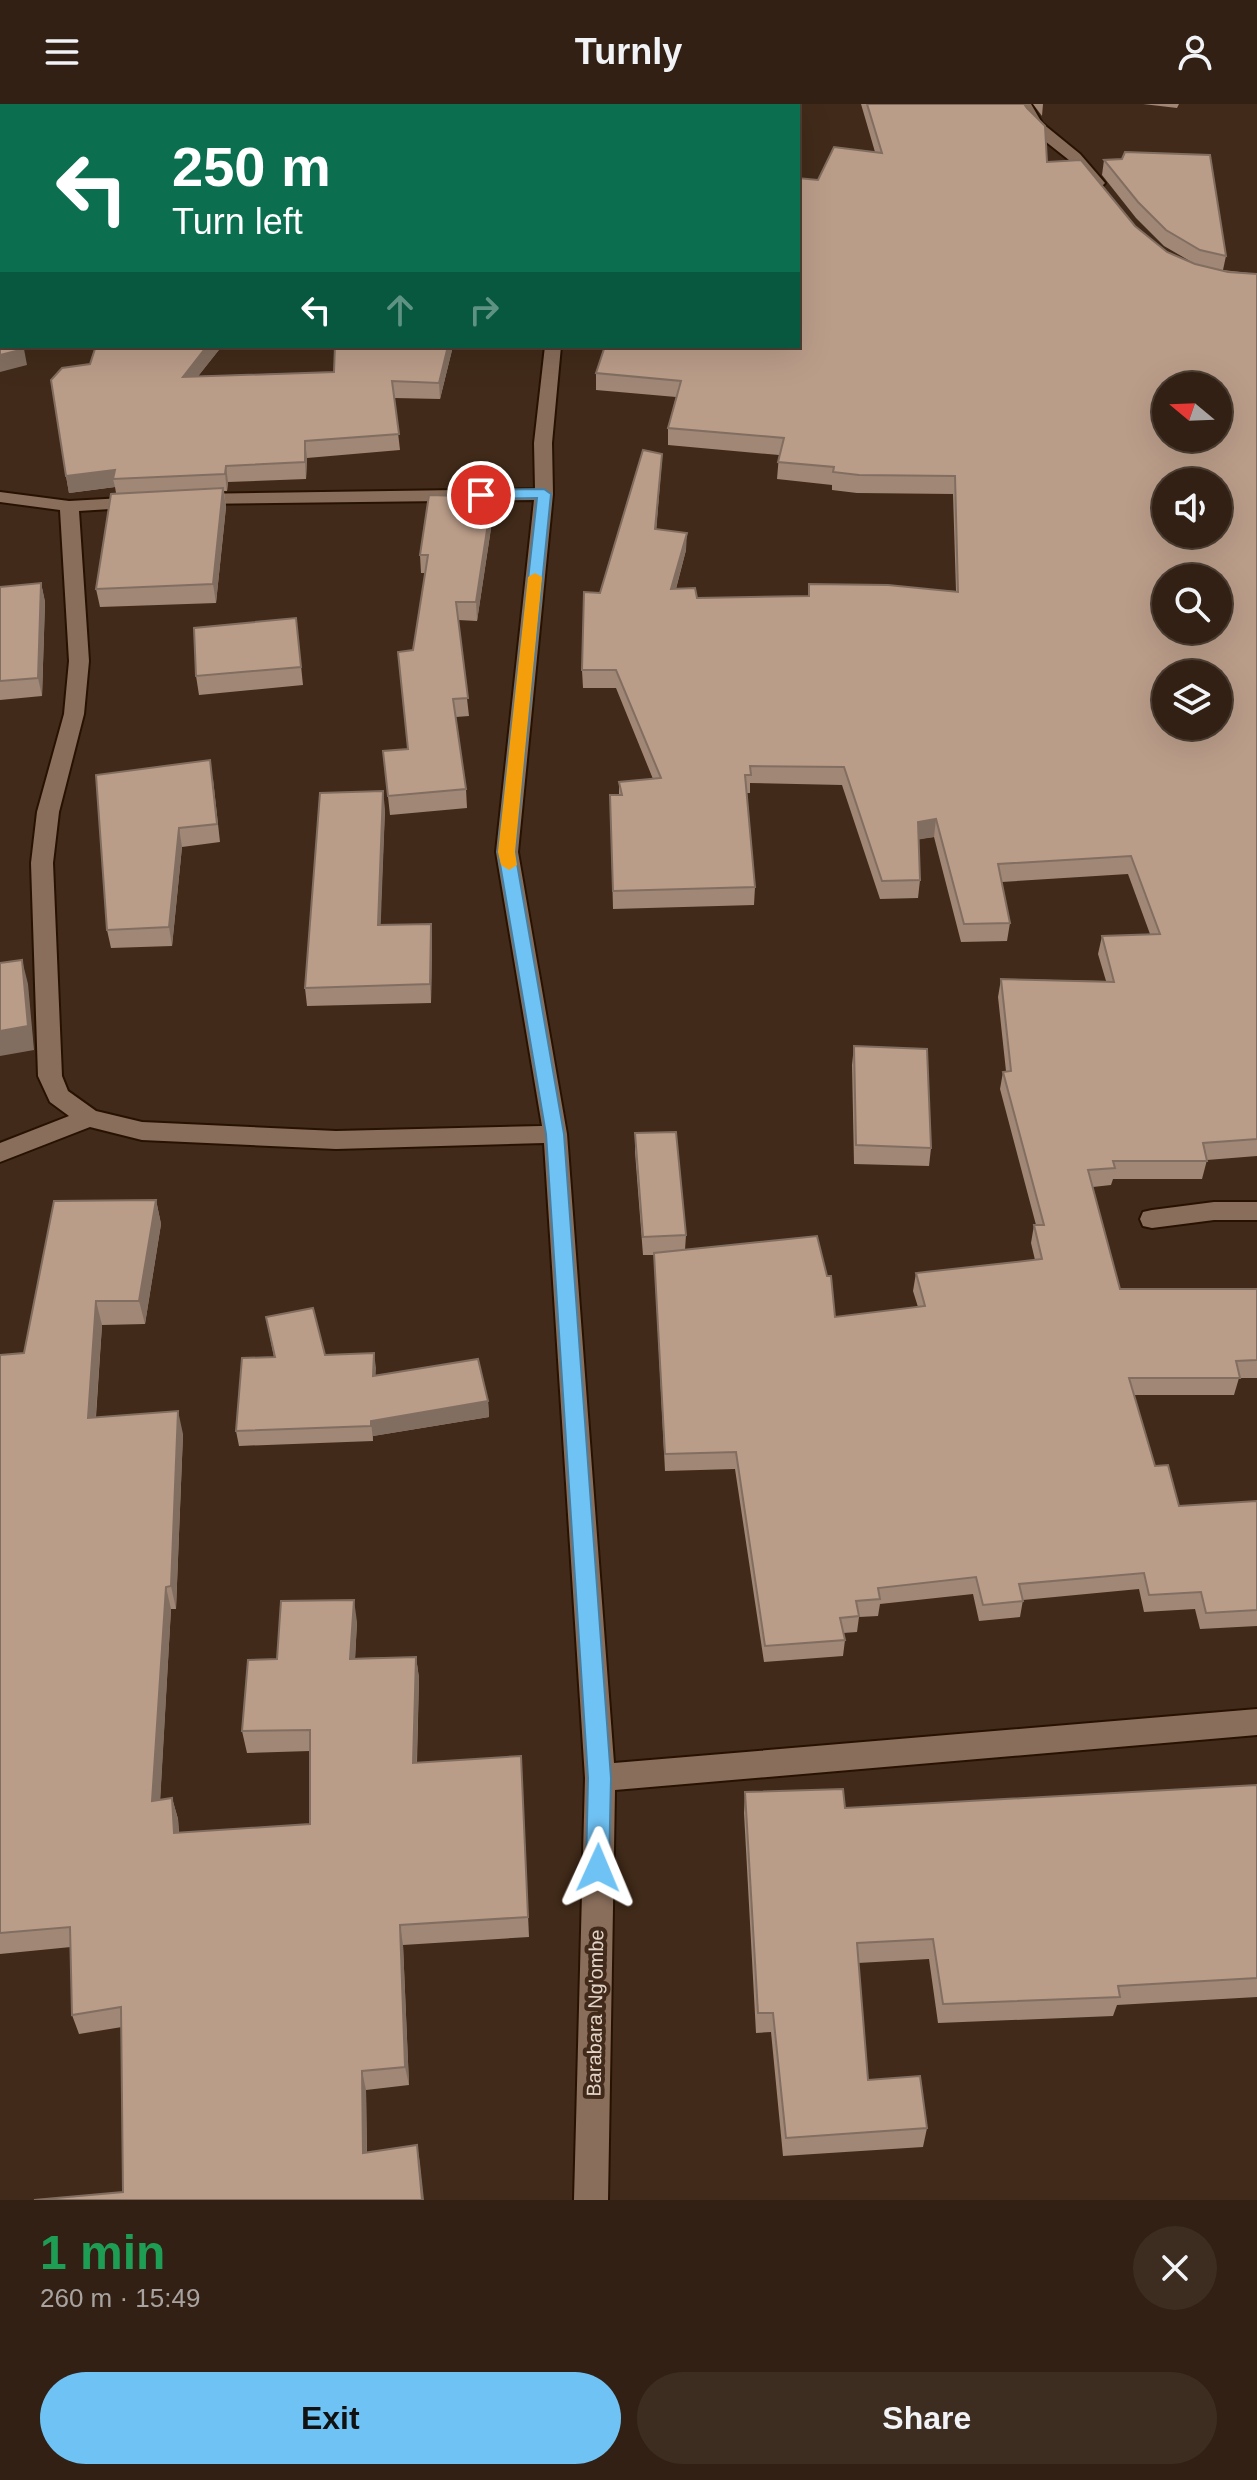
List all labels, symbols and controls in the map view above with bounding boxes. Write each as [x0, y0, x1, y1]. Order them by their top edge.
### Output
icon: menu [40, 30, 84, 74]
icon: person [1173, 30, 1217, 74]
text: Turnly [575, 31, 682, 72]
text: 250 m [172, 135, 331, 198]
icon: left [40, 136, 144, 240]
text: Turn left [172, 201, 303, 242]
icon: left [294, 288, 338, 332]
icon: ahead [378, 288, 422, 332]
icon: right [462, 288, 506, 332]
north arrow [1152, 372, 1232, 452]
map controls [1152, 372, 1232, 740]
pin [447, 461, 515, 529]
button: sound [1152, 468, 1232, 548]
icon: arrive [459, 473, 503, 517]
button: search [1152, 564, 1232, 644]
button: layers [1152, 660, 1232, 740]
position arrow [556, 1826, 640, 1910]
street label: Barabara Ng'ombe [583, 1929, 607, 2097]
text: 1 min [40, 2226, 165, 2279]
button: close [1133, 2226, 1217, 2310]
text: 260 m · 15:49 [40, 2283, 200, 2313]
button: Exit [40, 2372, 621, 2464]
button: Share [637, 2372, 1217, 2464]

